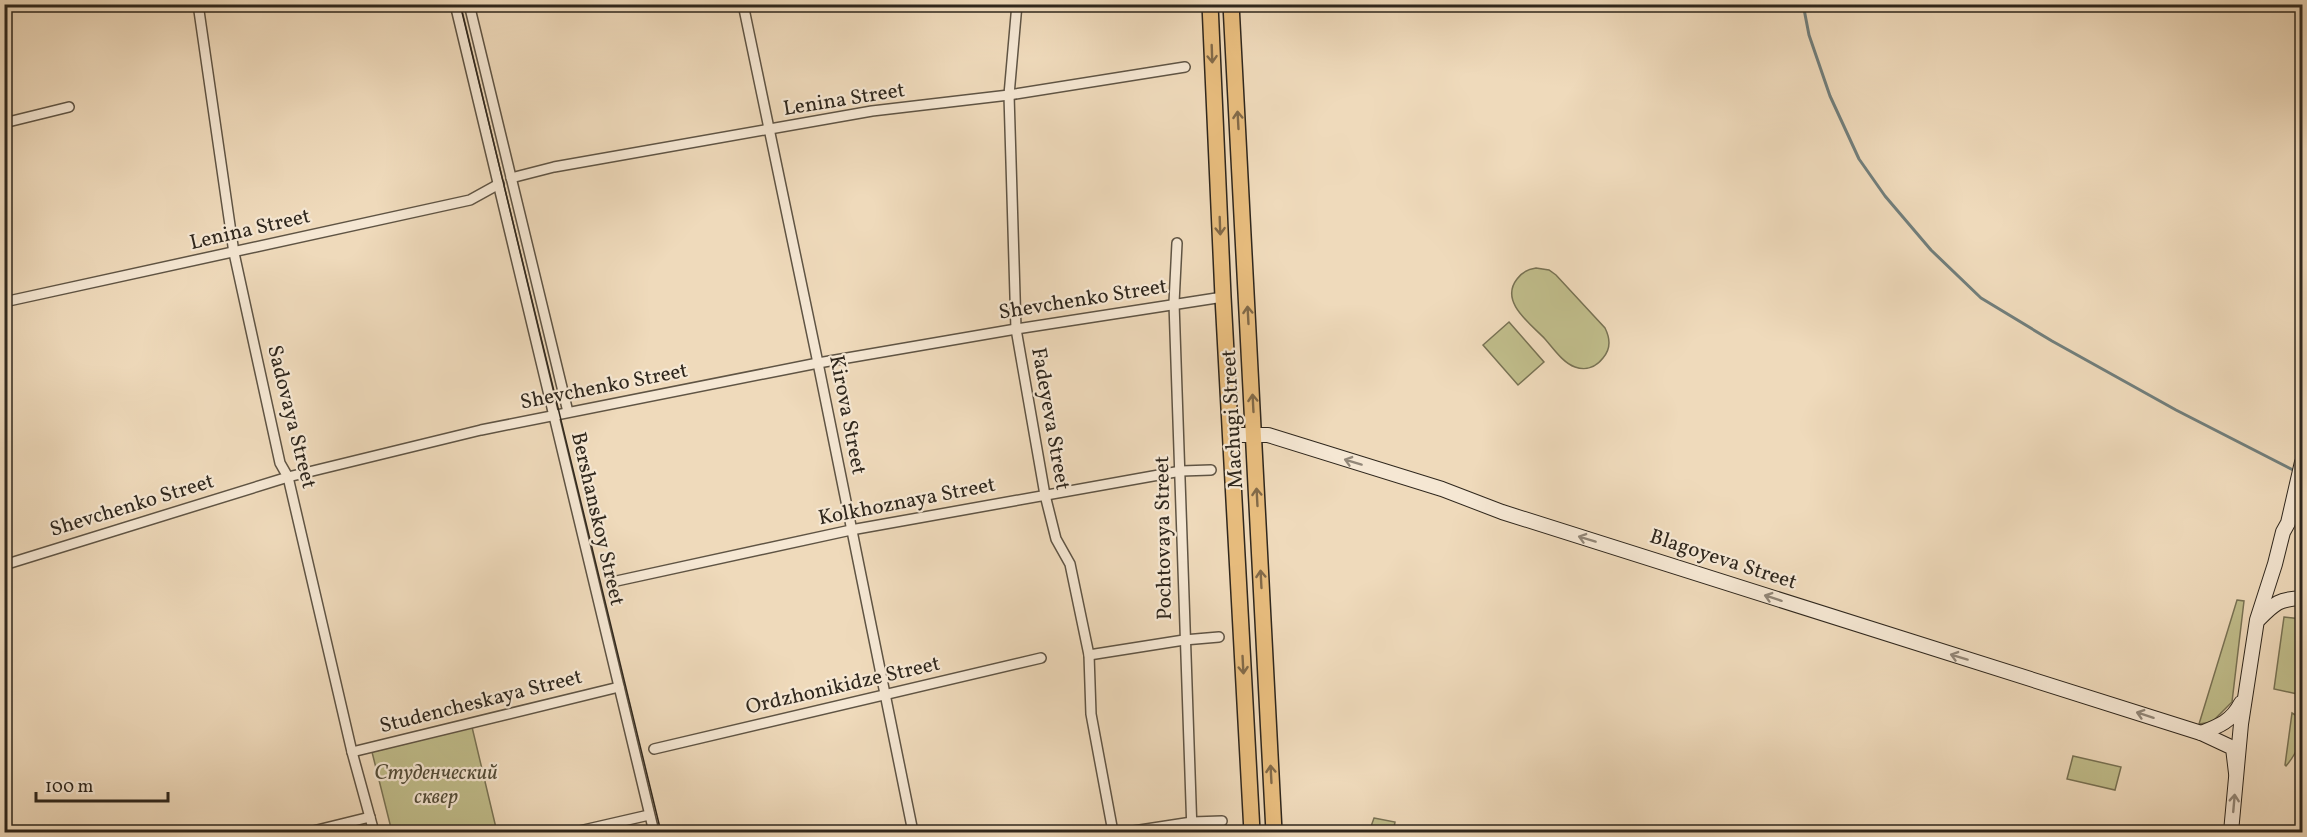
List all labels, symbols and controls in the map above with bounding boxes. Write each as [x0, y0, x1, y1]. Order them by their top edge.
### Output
one-way arrow [1206, 43, 1217, 63]
street label: Lenina Street [781, 76, 907, 124]
one-way arrow [1232, 111, 1243, 131]
street label: Lenina Street [187, 202, 313, 258]
one-way arrow [1214, 216, 1226, 236]
street label: Shevchenko Street [997, 272, 1169, 328]
one-way arrow [1243, 306, 1254, 326]
street label: Sadovaya Street [259, 342, 323, 492]
street label: Fadeyeva Street [1023, 345, 1077, 493]
street label: Machugi Street [1215, 349, 1251, 489]
street label: Kirova Street [821, 353, 873, 477]
street label: Shevchenko Street [518, 357, 690, 417]
one-way arrow [1247, 394, 1258, 414]
street label: Bershanskoy Street [563, 429, 631, 609]
one-way arrow [1344, 455, 1363, 466]
street label: Pochtovaya Street [1148, 456, 1180, 620]
street label: Shevchenko Street [46, 467, 218, 545]
street label: Kolkhoznaya Street [816, 471, 998, 533]
one-way arrow [1252, 488, 1263, 508]
street label: Blagoyeva Street [1646, 523, 1800, 597]
one-way arrow [1578, 533, 1597, 544]
one-way arrow [1256, 570, 1267, 590]
one-way arrow [1764, 592, 1783, 603]
street label: Ordzhonikidze Street [743, 650, 943, 722]
one-way arrow [1950, 651, 1969, 662]
one-way arrow [1238, 654, 1249, 674]
street label: Studencheskaya Street [377, 663, 585, 741]
one-way arrow [2136, 709, 2155, 720]
park label: Студенческий сквер [374, 759, 498, 812]
scale bar [36, 765, 168, 803]
one-way arrow [1266, 765, 1277, 785]
text: 100 m [45, 775, 94, 800]
one-way arrow [2229, 793, 2240, 813]

